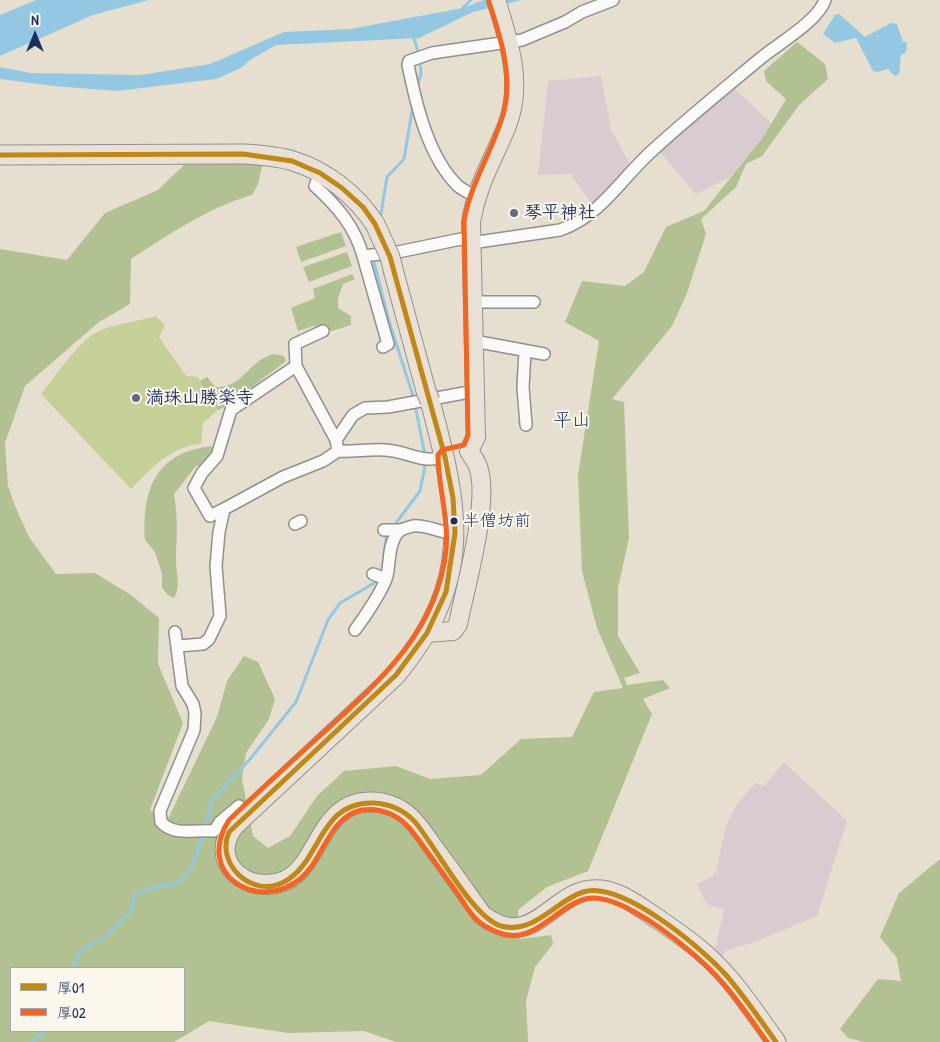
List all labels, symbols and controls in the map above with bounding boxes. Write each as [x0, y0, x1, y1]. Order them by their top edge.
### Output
north arrow [10, 10, 60, 60]
text: N [31, 10, 39, 29]
place label: 琴平神社 [524, 202, 596, 224]
marker: 琴平神社 [508, 207, 520, 219]
place label: 満珠山勝楽寺 [146, 387, 254, 409]
marker: 満珠山勝楽寺 [130, 392, 142, 404]
district label: 平山 [553, 410, 591, 432]
place label: 半僧坊前 [463, 511, 531, 531]
marker: 半僧坊前 [449, 516, 459, 526]
legend [10, 967, 185, 1032]
text: 厚01 [57, 977, 84, 998]
text: 厚02 [57, 1002, 86, 1023]

